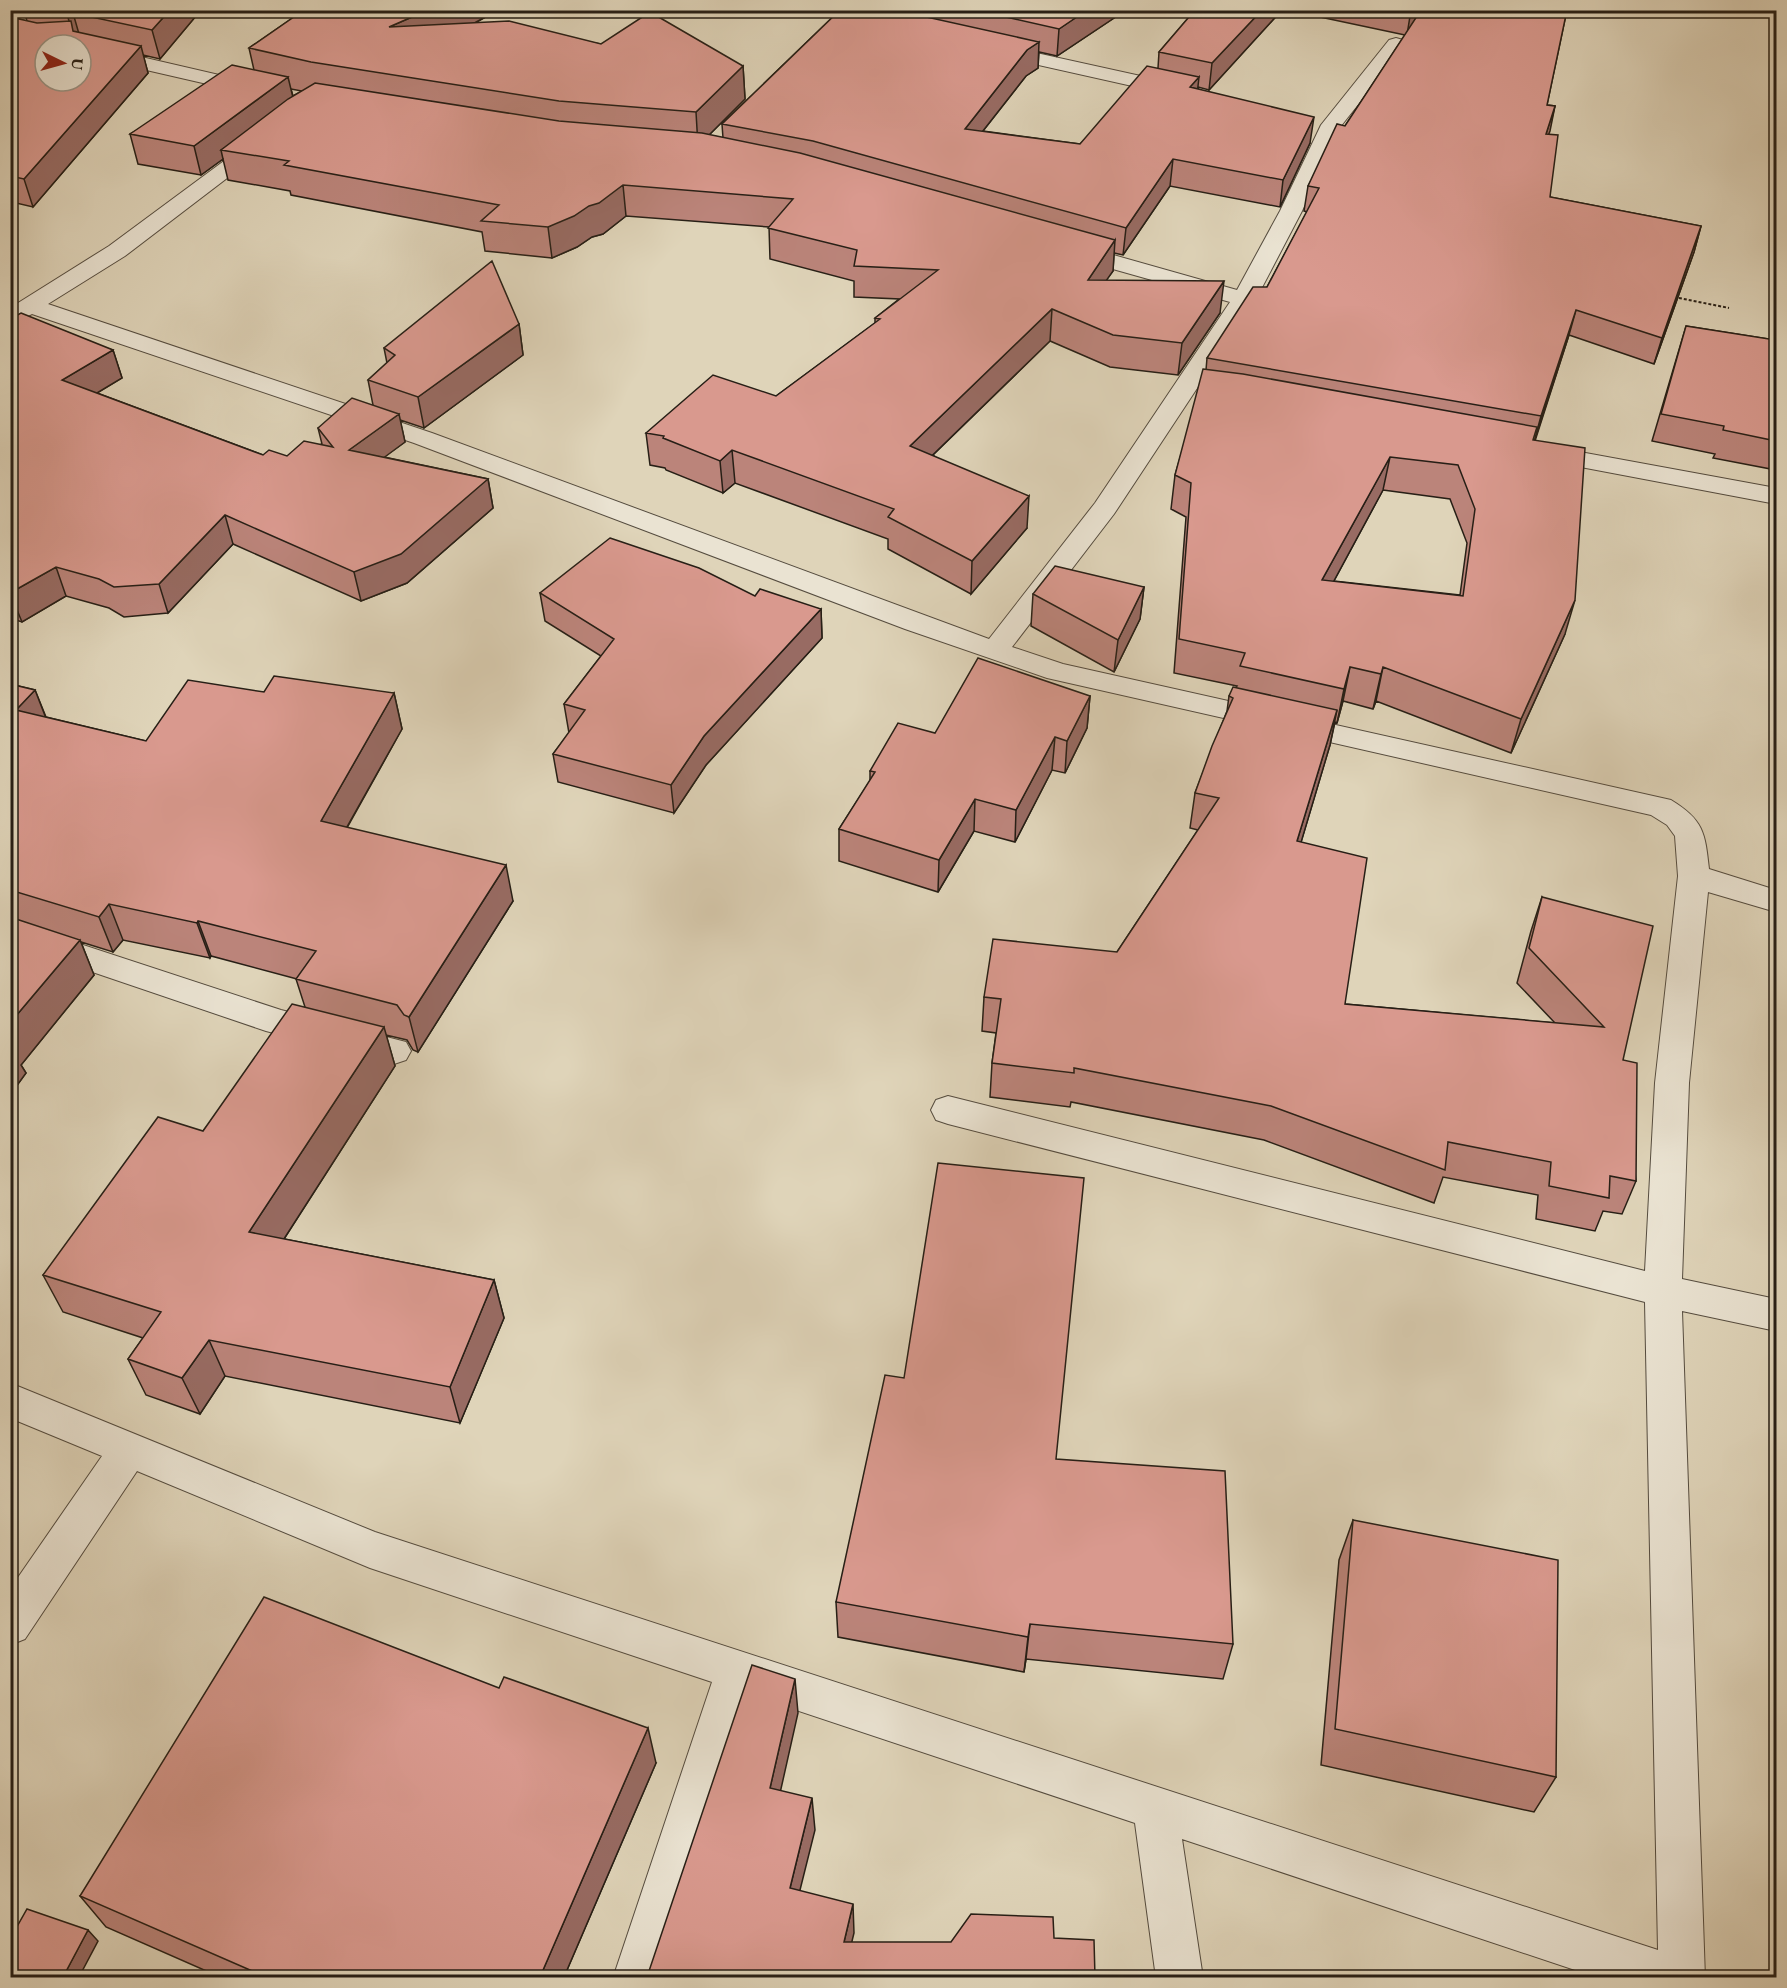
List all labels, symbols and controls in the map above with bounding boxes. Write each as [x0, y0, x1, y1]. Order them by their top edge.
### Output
north arrow [33, 33, 93, 93]
text: U [66, 57, 88, 71]

